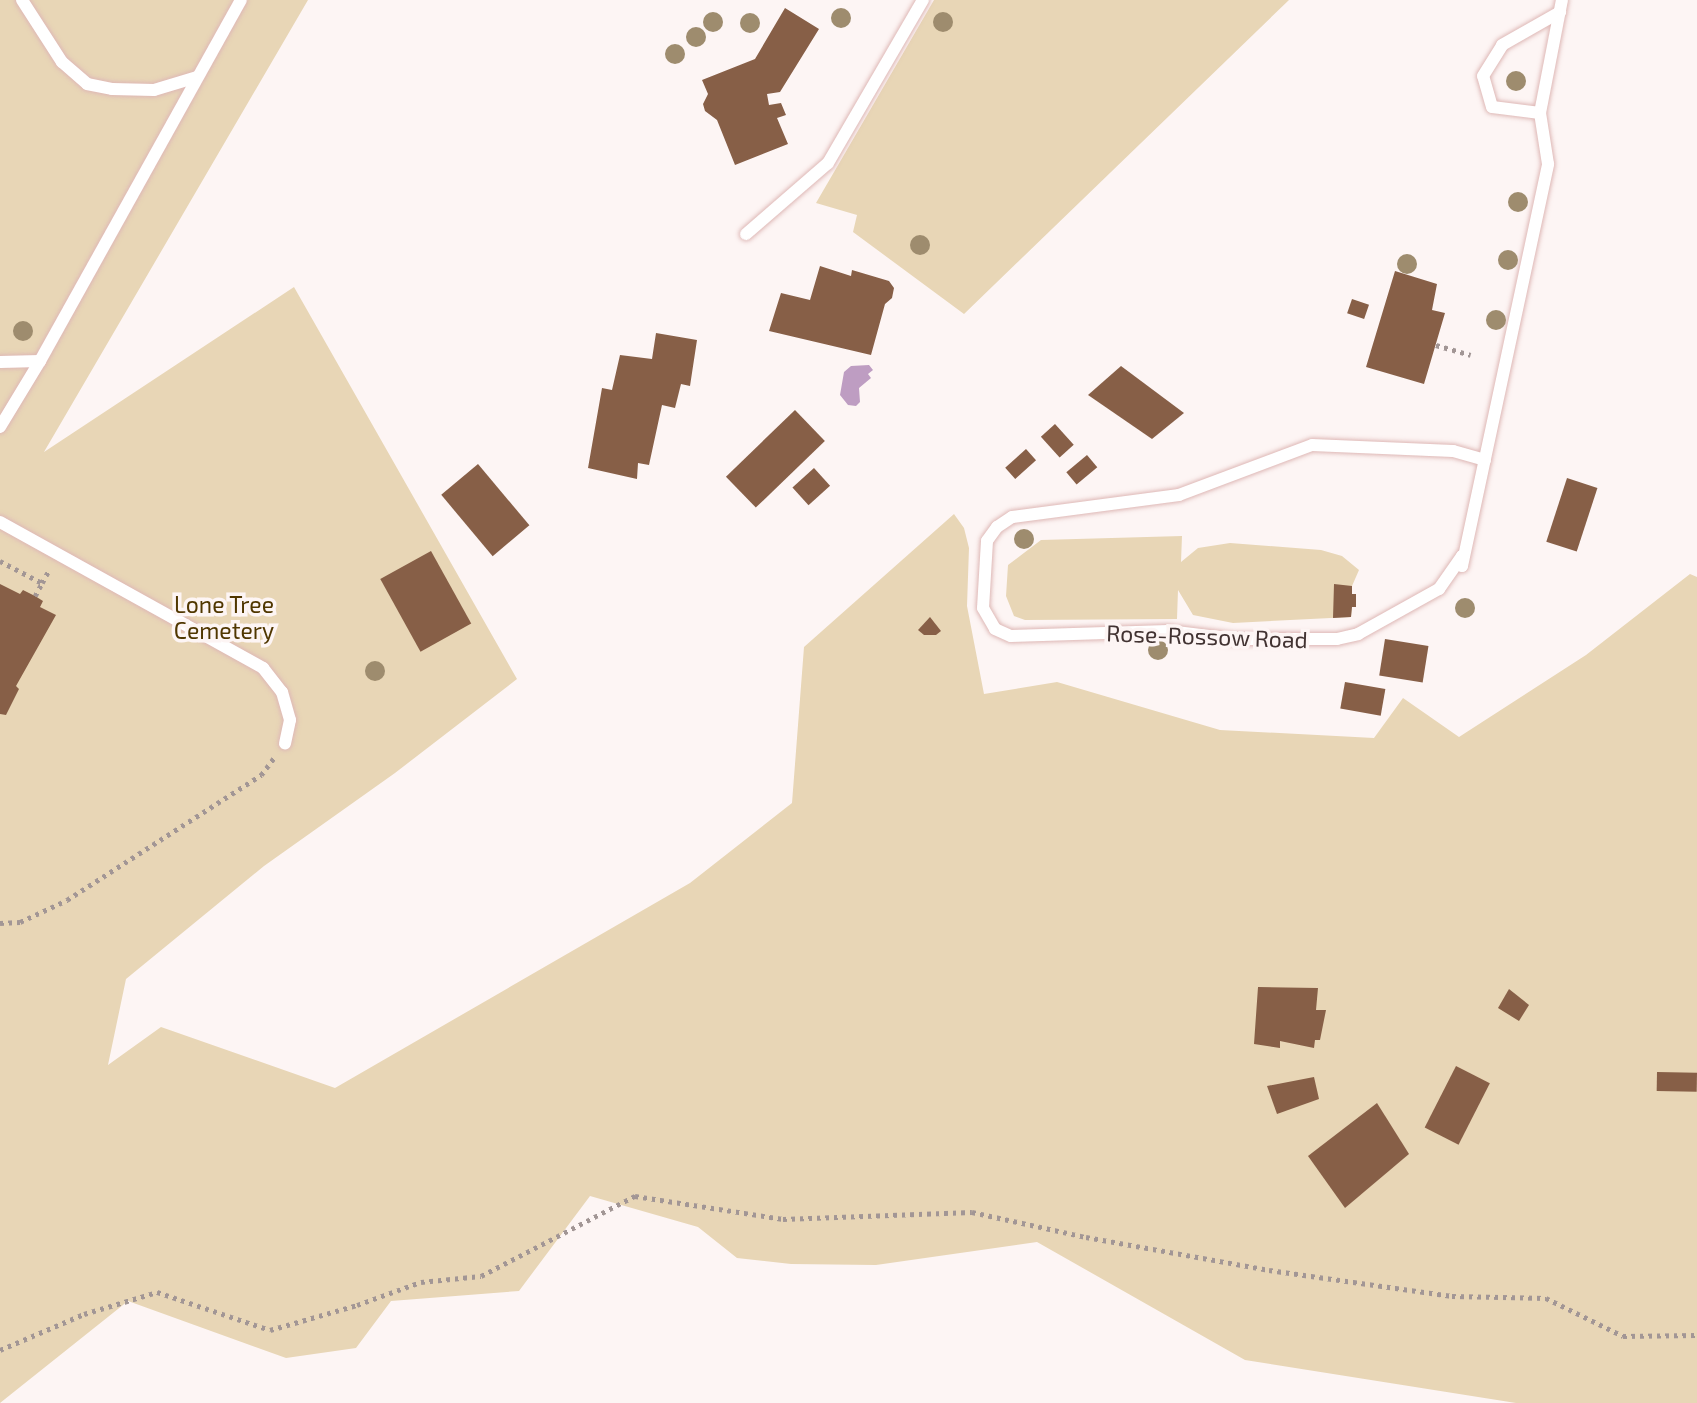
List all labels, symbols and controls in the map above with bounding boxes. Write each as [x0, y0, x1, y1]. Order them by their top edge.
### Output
park label: Lone Tree Cemetery [174, 590, 274, 644]
street label: Rose-Rossow Road [1106, 619, 1308, 653]

